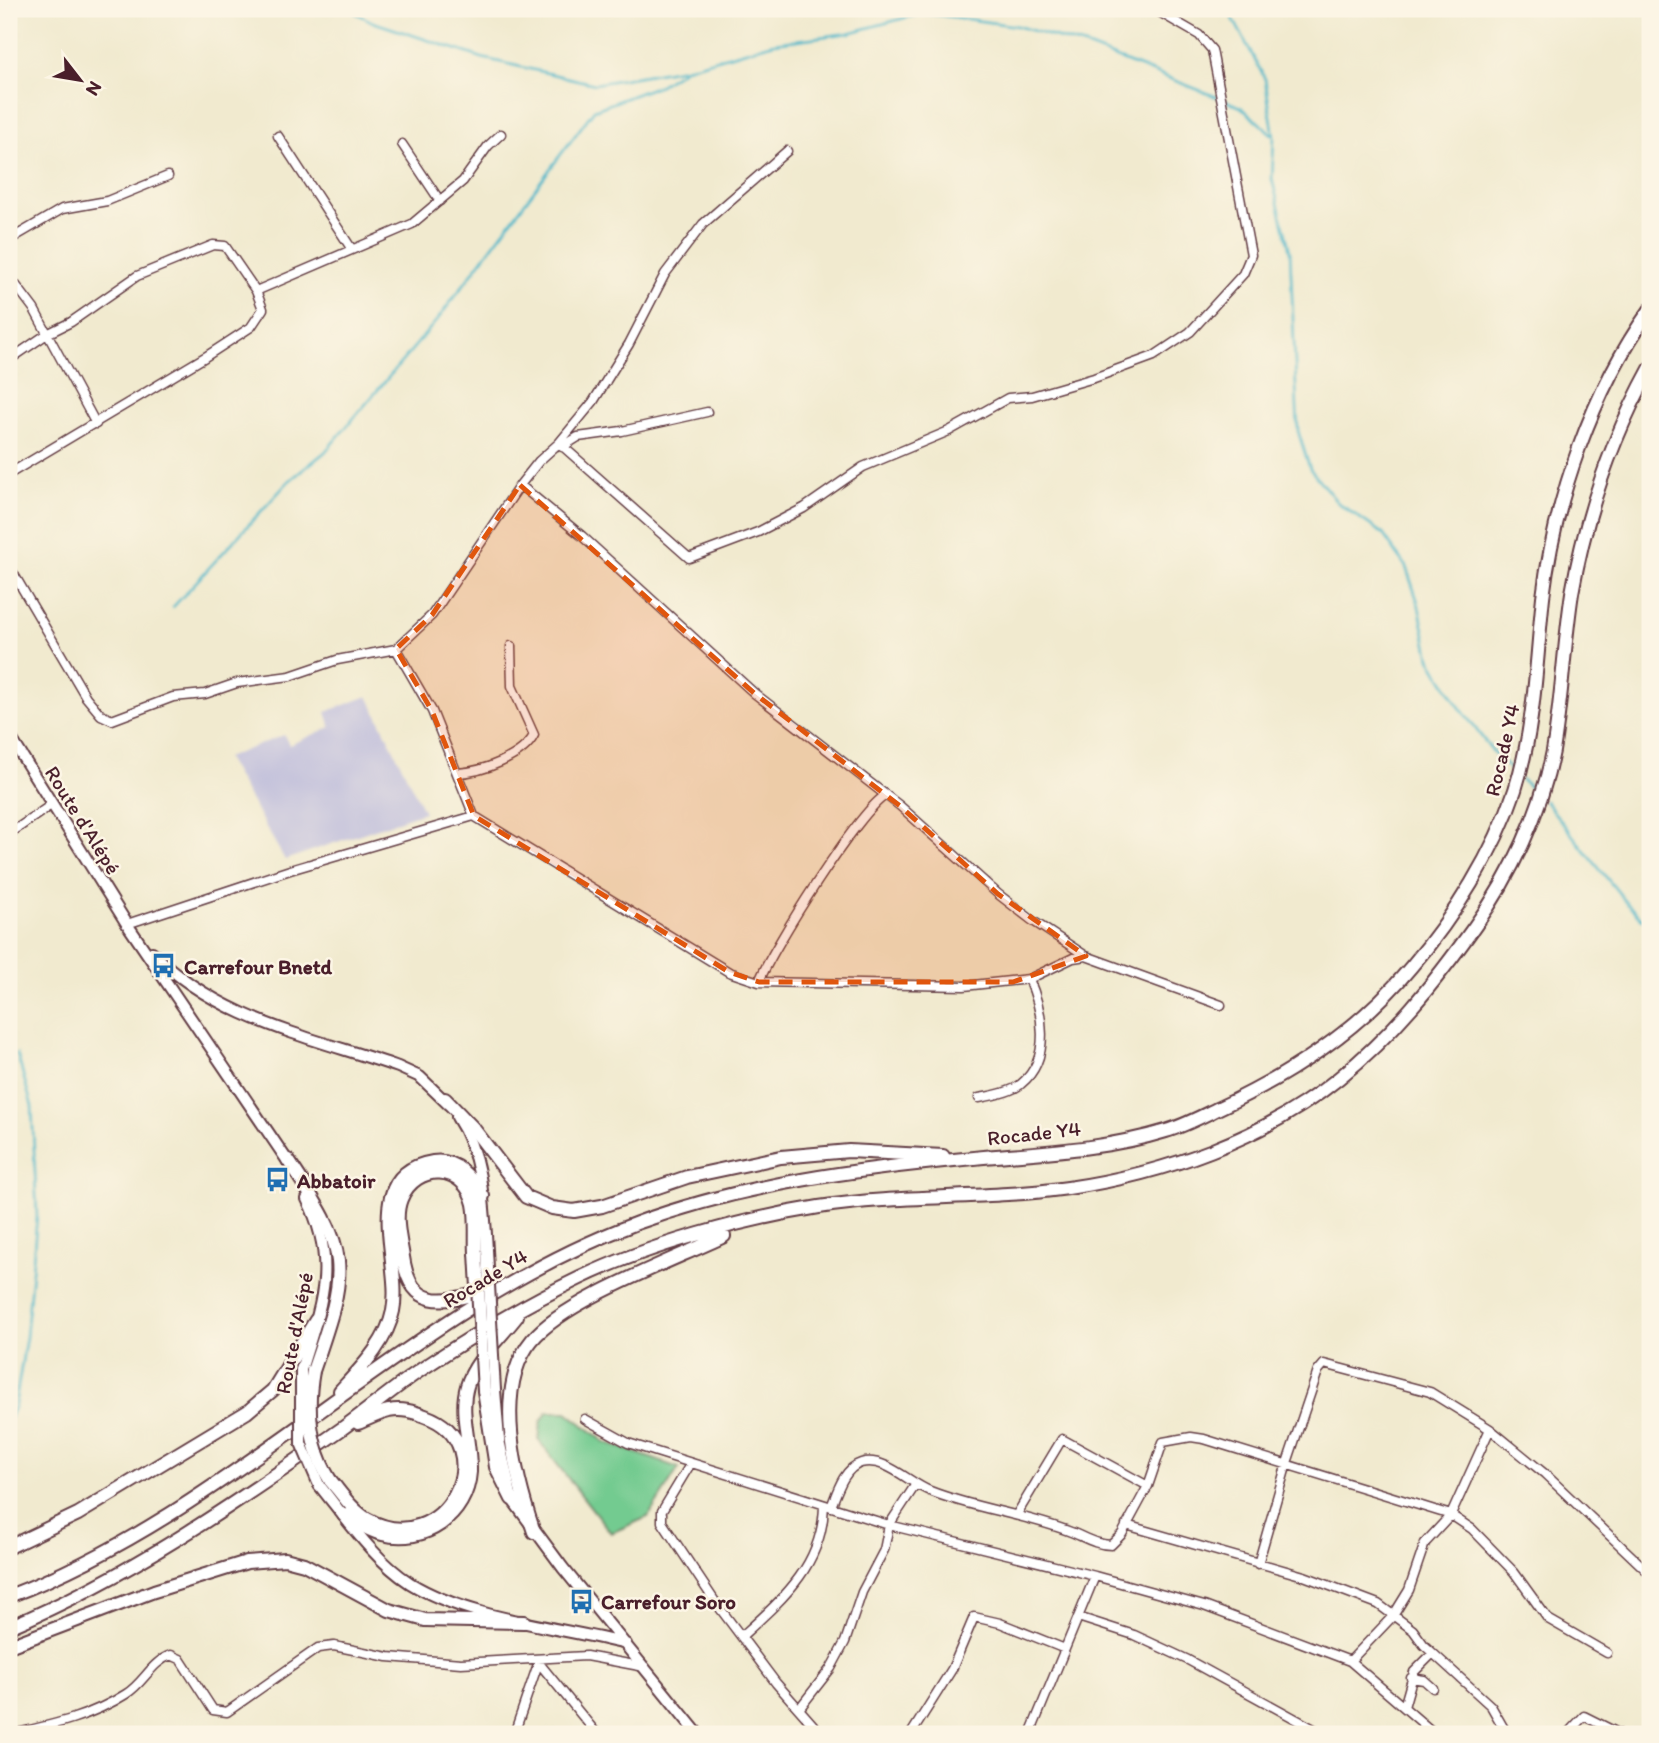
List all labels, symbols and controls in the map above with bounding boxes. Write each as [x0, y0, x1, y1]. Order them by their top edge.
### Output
north arrow [46, 46, 116, 116]
text: N [81, 77, 107, 100]
street label: Rocade Y4 [1479, 701, 1525, 799]
street label: Route d'Alépé [40, 761, 126, 879]
bus stop icon: Carrefour Bnetd [150, 952, 178, 980]
place label: Carrefour Bnetd [184, 954, 333, 979]
street label: Rocade Y4 [986, 1116, 1082, 1150]
bus stop icon: Abbatoir [263, 1166, 291, 1194]
place label: Abbatoir [296, 1168, 376, 1193]
street label: Rocade Y4 [438, 1243, 532, 1313]
street label: Route d'Alépé [270, 1270, 318, 1396]
bus stop icon: Carrefour Soro [567, 1587, 595, 1615]
place label: Carrefour Soro [601, 1589, 736, 1614]

